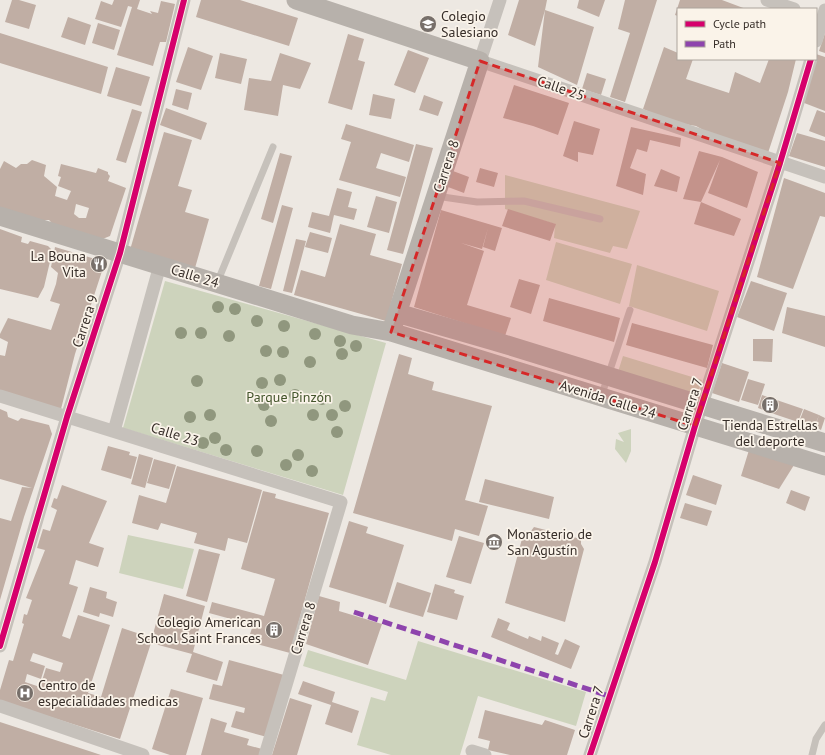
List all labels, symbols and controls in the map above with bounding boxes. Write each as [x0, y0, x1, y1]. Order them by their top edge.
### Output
place label: Colegio Salesiano [441, 7, 498, 41]
legend [677, 8, 817, 60]
school or university icon: Colegio Salesiano [418, 14, 438, 34]
text: Cycle path [713, 16, 766, 31]
text: Path [713, 36, 736, 51]
street label: Calle 25 [535, 72, 587, 104]
street label: Carrera 8 [429, 137, 463, 195]
place label: La Bouna Vita [31, 247, 86, 281]
restaurant icon: La Bouna Vita [89, 254, 109, 274]
street label: Calle 24 [169, 260, 221, 292]
street label: Carrera 9 [68, 292, 102, 350]
street label: Carrera 7 [673, 375, 707, 433]
street label: Avenida Calle 24 [558, 376, 659, 422]
park label: Parque Pinzón [246, 388, 332, 406]
building icon: Tienda Estrellas del deporte [760, 395, 780, 415]
place label: Tienda Estrellas del deporte [722, 416, 818, 450]
street label: Calle 23 [149, 418, 201, 450]
place label: Monasterio de San Agustín [507, 525, 592, 559]
museum icon: Monasterio de San Agustín [484, 532, 504, 552]
street label: Carrera 8 [286, 599, 320, 657]
place label: Colegio American School Saint Frances [137, 613, 261, 647]
building icon: Colegio American School Saint Frances [264, 620, 284, 640]
place label: Centro de especialidades medicas [38, 676, 178, 710]
hospital icon: Centro de especialidades medicas [15, 683, 35, 703]
street label: Carrera 7 [574, 683, 608, 741]

